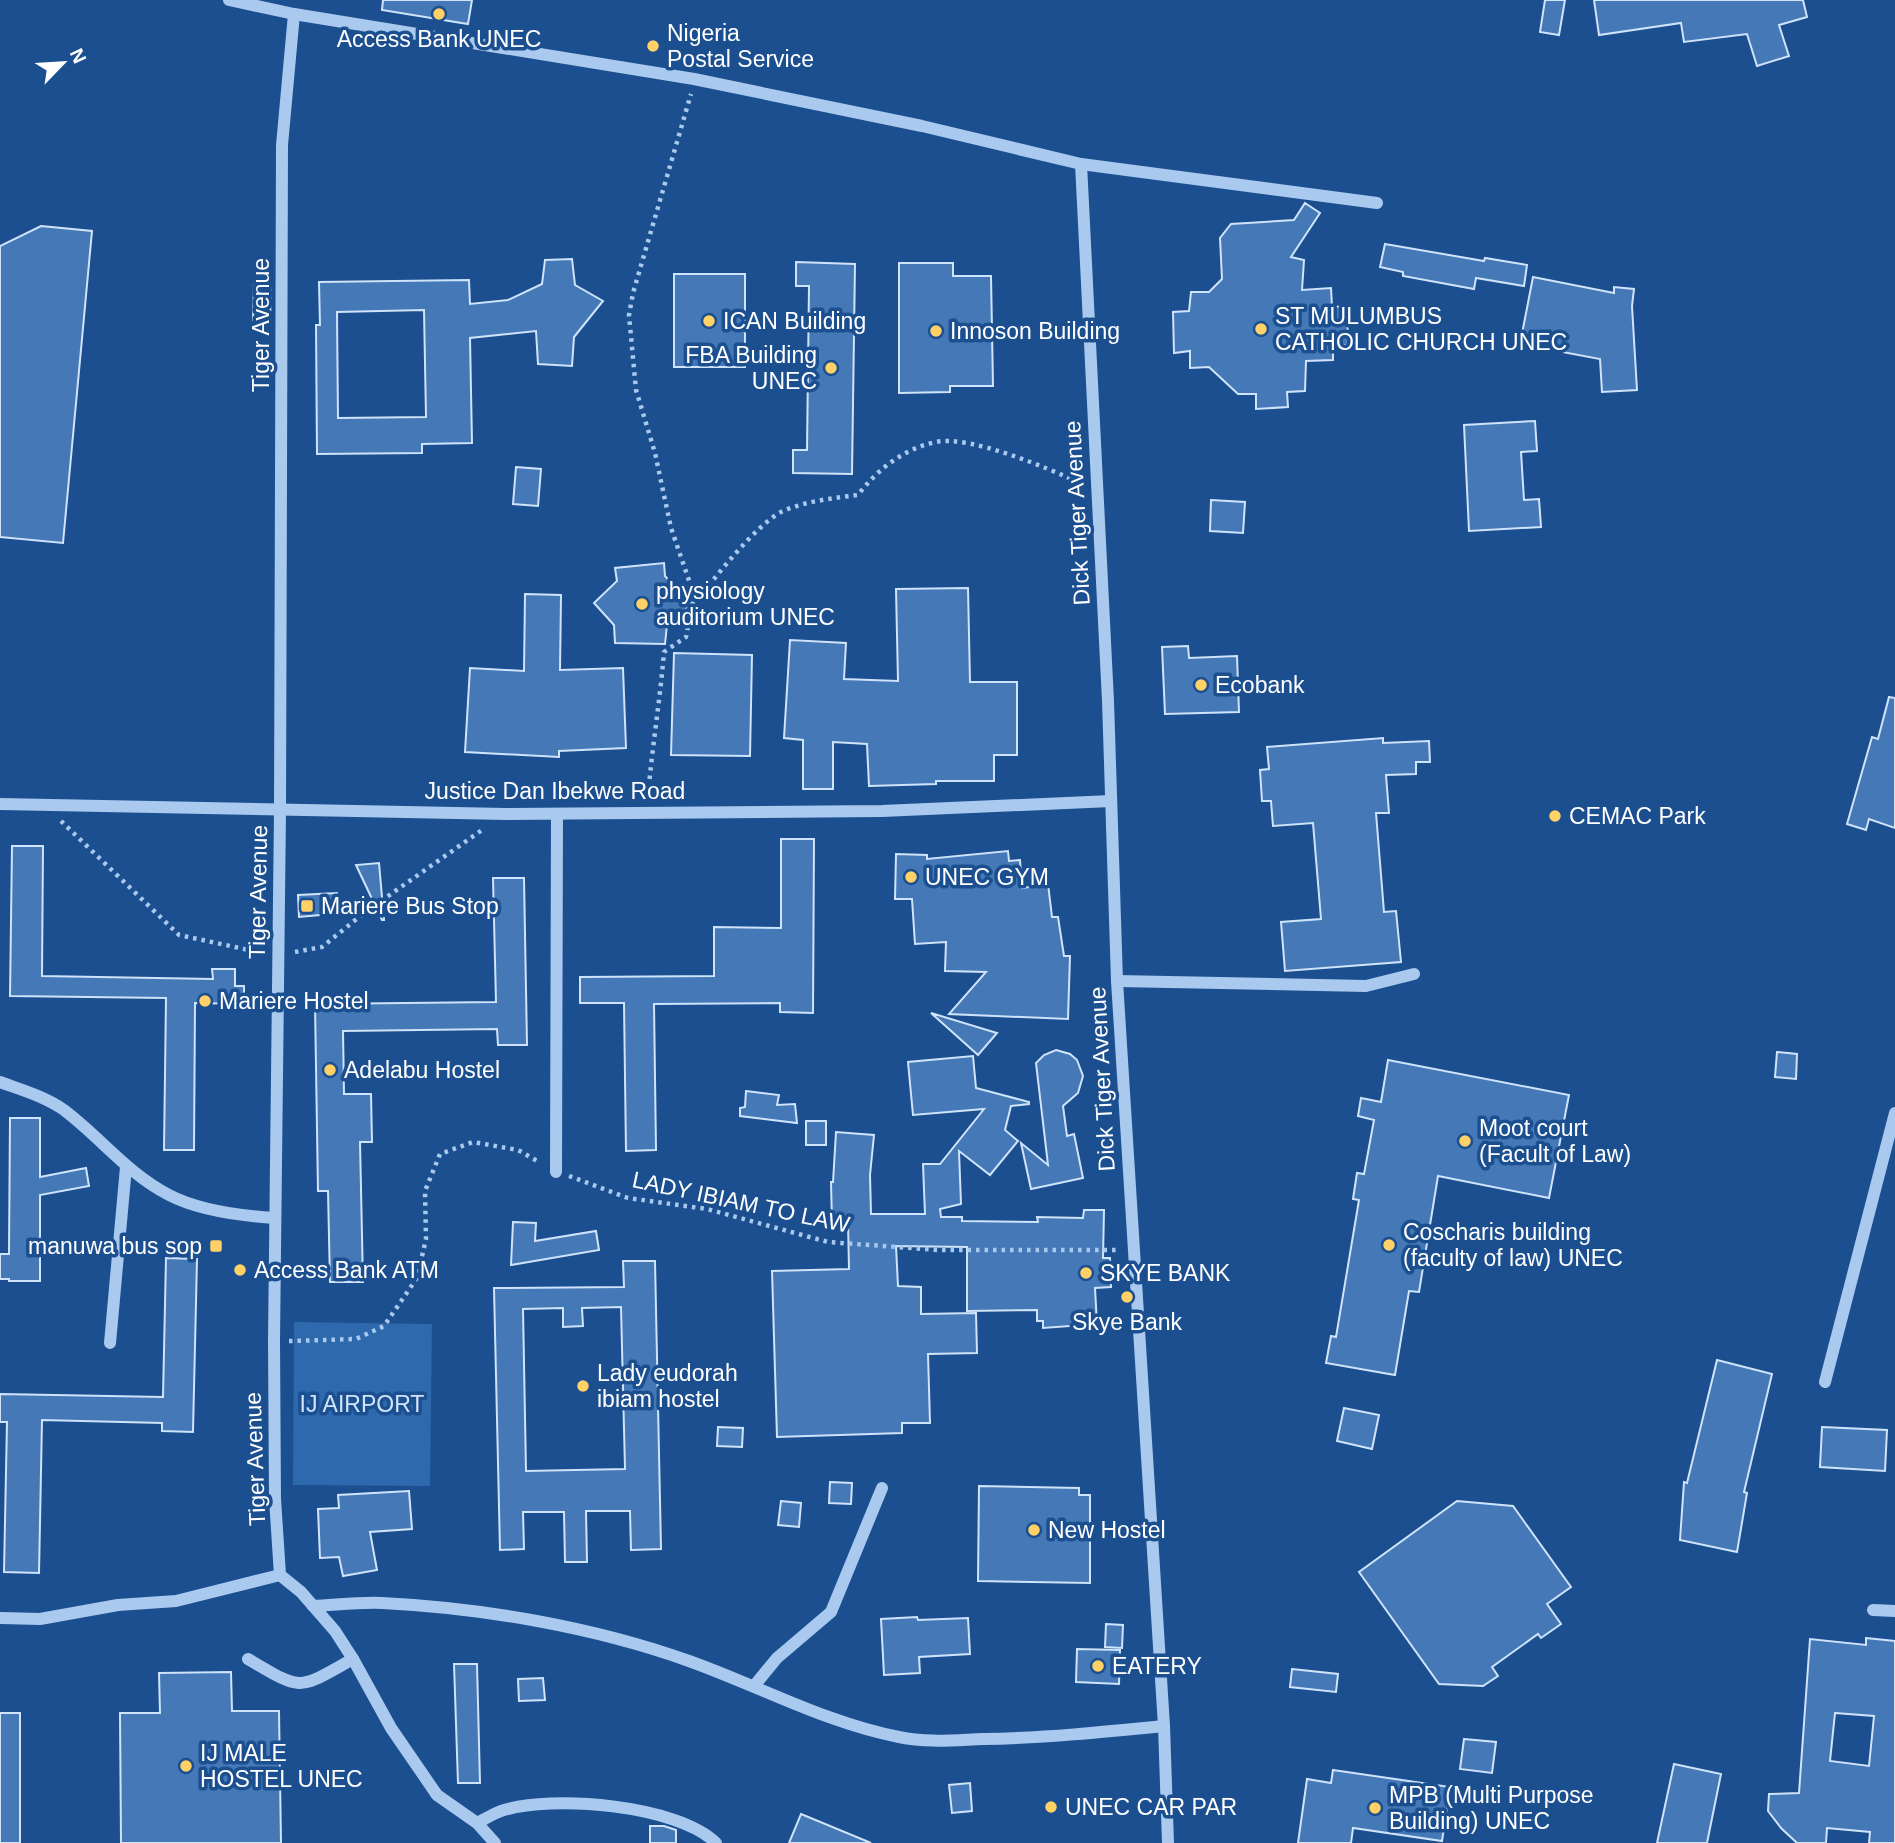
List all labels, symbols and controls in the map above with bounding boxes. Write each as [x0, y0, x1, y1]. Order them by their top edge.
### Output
marker: Access Bank UNEC [431, 6, 447, 22]
place label: Nigeria Postal Service [667, 20, 814, 72]
place label: Access Bank UNEC [337, 26, 541, 52]
north arrow [28, 28, 98, 98]
marker: Nigeria Postal Service [645, 38, 661, 54]
text: N [66, 45, 90, 67]
street label: Tiger Avenue [248, 258, 274, 392]
place label: ST MULUMBUS CATHOLIC CHURCH UNEC [1275, 303, 1567, 355]
place label: ICAN Building [723, 308, 866, 334]
marker: ICAN Building [701, 313, 717, 329]
place label: Innoson Building [950, 318, 1120, 344]
marker: ST MULUMBUS CATHOLIC CHURCH UNEC [1253, 321, 1269, 337]
marker: Innoson Building [928, 323, 944, 339]
place label: FBA Building UNEC [685, 342, 817, 394]
marker: FBA Building UNEC [823, 360, 839, 376]
street label: Dick Tiger Avenue [1059, 420, 1095, 606]
place label: physiology auditorium UNEC [656, 578, 835, 630]
marker: physiology auditorium UNEC [634, 596, 650, 612]
place label: Ecobank [1215, 672, 1305, 698]
marker: Ecobank [1193, 677, 1209, 693]
street label: Justice Dan Ibekwe Road [425, 778, 685, 804]
place label: CEMAC Park [1569, 803, 1706, 829]
marker: CEMAC Park [1547, 808, 1563, 824]
street label: Tiger Avenue [244, 825, 272, 959]
place label: UNEC GYM [925, 864, 1049, 890]
marker: UNEC GYM [903, 869, 919, 885]
place label: Mariere Bus Stop [321, 893, 499, 919]
marker: Mariere Bus Stop [299, 898, 315, 914]
street label: Dick Tiger Avenue [1084, 986, 1120, 1172]
place label: Mariere Hostel [219, 988, 369, 1014]
marker: Mariere Hostel [197, 993, 213, 1009]
place label: Adelabu Hostel [344, 1057, 500, 1083]
marker: Adelabu Hostel [322, 1062, 338, 1078]
place label: Moot court (Facult of Law) [1479, 1115, 1631, 1167]
marker: Moot court (Facult of Law) [1457, 1133, 1473, 1149]
street label: LADY IBIAM TO LAW [630, 1166, 852, 1238]
place label: Coscharis building (faculty of law) UNEC [1403, 1219, 1623, 1271]
place label: manuwa bus sop [28, 1233, 202, 1259]
marker: Coscharis building (faculty of law) UNEC [1381, 1237, 1397, 1253]
marker: manuwa bus sop [208, 1238, 224, 1254]
place label: Access Bank ATM [254, 1257, 439, 1283]
place label: SKYE BANK [1100, 1260, 1231, 1286]
marker: Access Bank ATM [232, 1262, 248, 1278]
marker: SKYE BANK [1078, 1265, 1094, 1281]
marker: Skye Bank [1119, 1289, 1135, 1305]
place label: Skye Bank [1072, 1309, 1182, 1335]
place label: Lady eudorah ibiam hostel [597, 1360, 738, 1412]
marker: Lady eudorah ibiam hostel [575, 1378, 591, 1394]
street label: Tiger Avenue [240, 1391, 270, 1527]
park label: IJ AIRPORT [300, 1391, 424, 1417]
place label: New Hostel [1048, 1517, 1166, 1543]
marker: New Hostel [1026, 1522, 1042, 1538]
place label: EATERY [1112, 1653, 1202, 1679]
marker: EATERY [1090, 1658, 1106, 1674]
place label: IJ MALE HOSTEL UNEC [200, 1740, 363, 1792]
marker: IJ MALE HOSTEL UNEC [178, 1758, 194, 1774]
place label: MPB (Multi Purpose Building) UNEC [1389, 1782, 1594, 1834]
place label: UNEC CAR PAR [1065, 1794, 1237, 1820]
marker: UNEC CAR PAR [1043, 1799, 1059, 1815]
marker: MPB (Multi Purpose Building) UNEC [1367, 1800, 1383, 1816]

